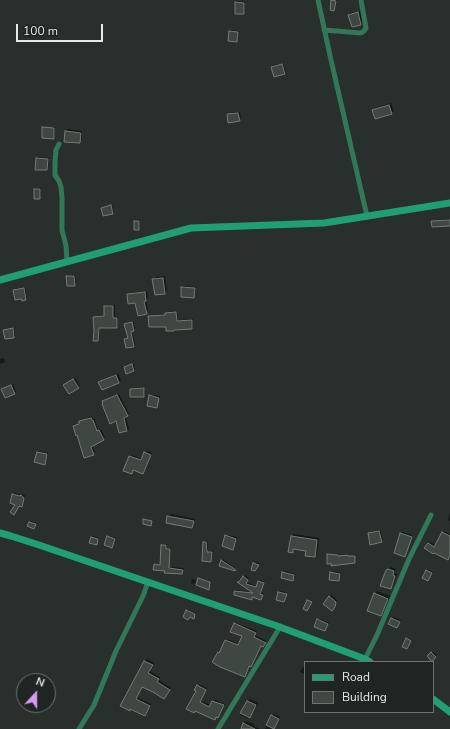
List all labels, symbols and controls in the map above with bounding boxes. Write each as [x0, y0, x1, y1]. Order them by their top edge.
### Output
scale bar [18, 16, 105, 42]
text: 100 m [23, 23, 58, 39]
legend [304, 661, 434, 713]
text: Road [342, 669, 370, 685]
north arrow [16, 673, 56, 713]
text: N [34, 674, 47, 691]
text: Building [342, 689, 387, 705]

